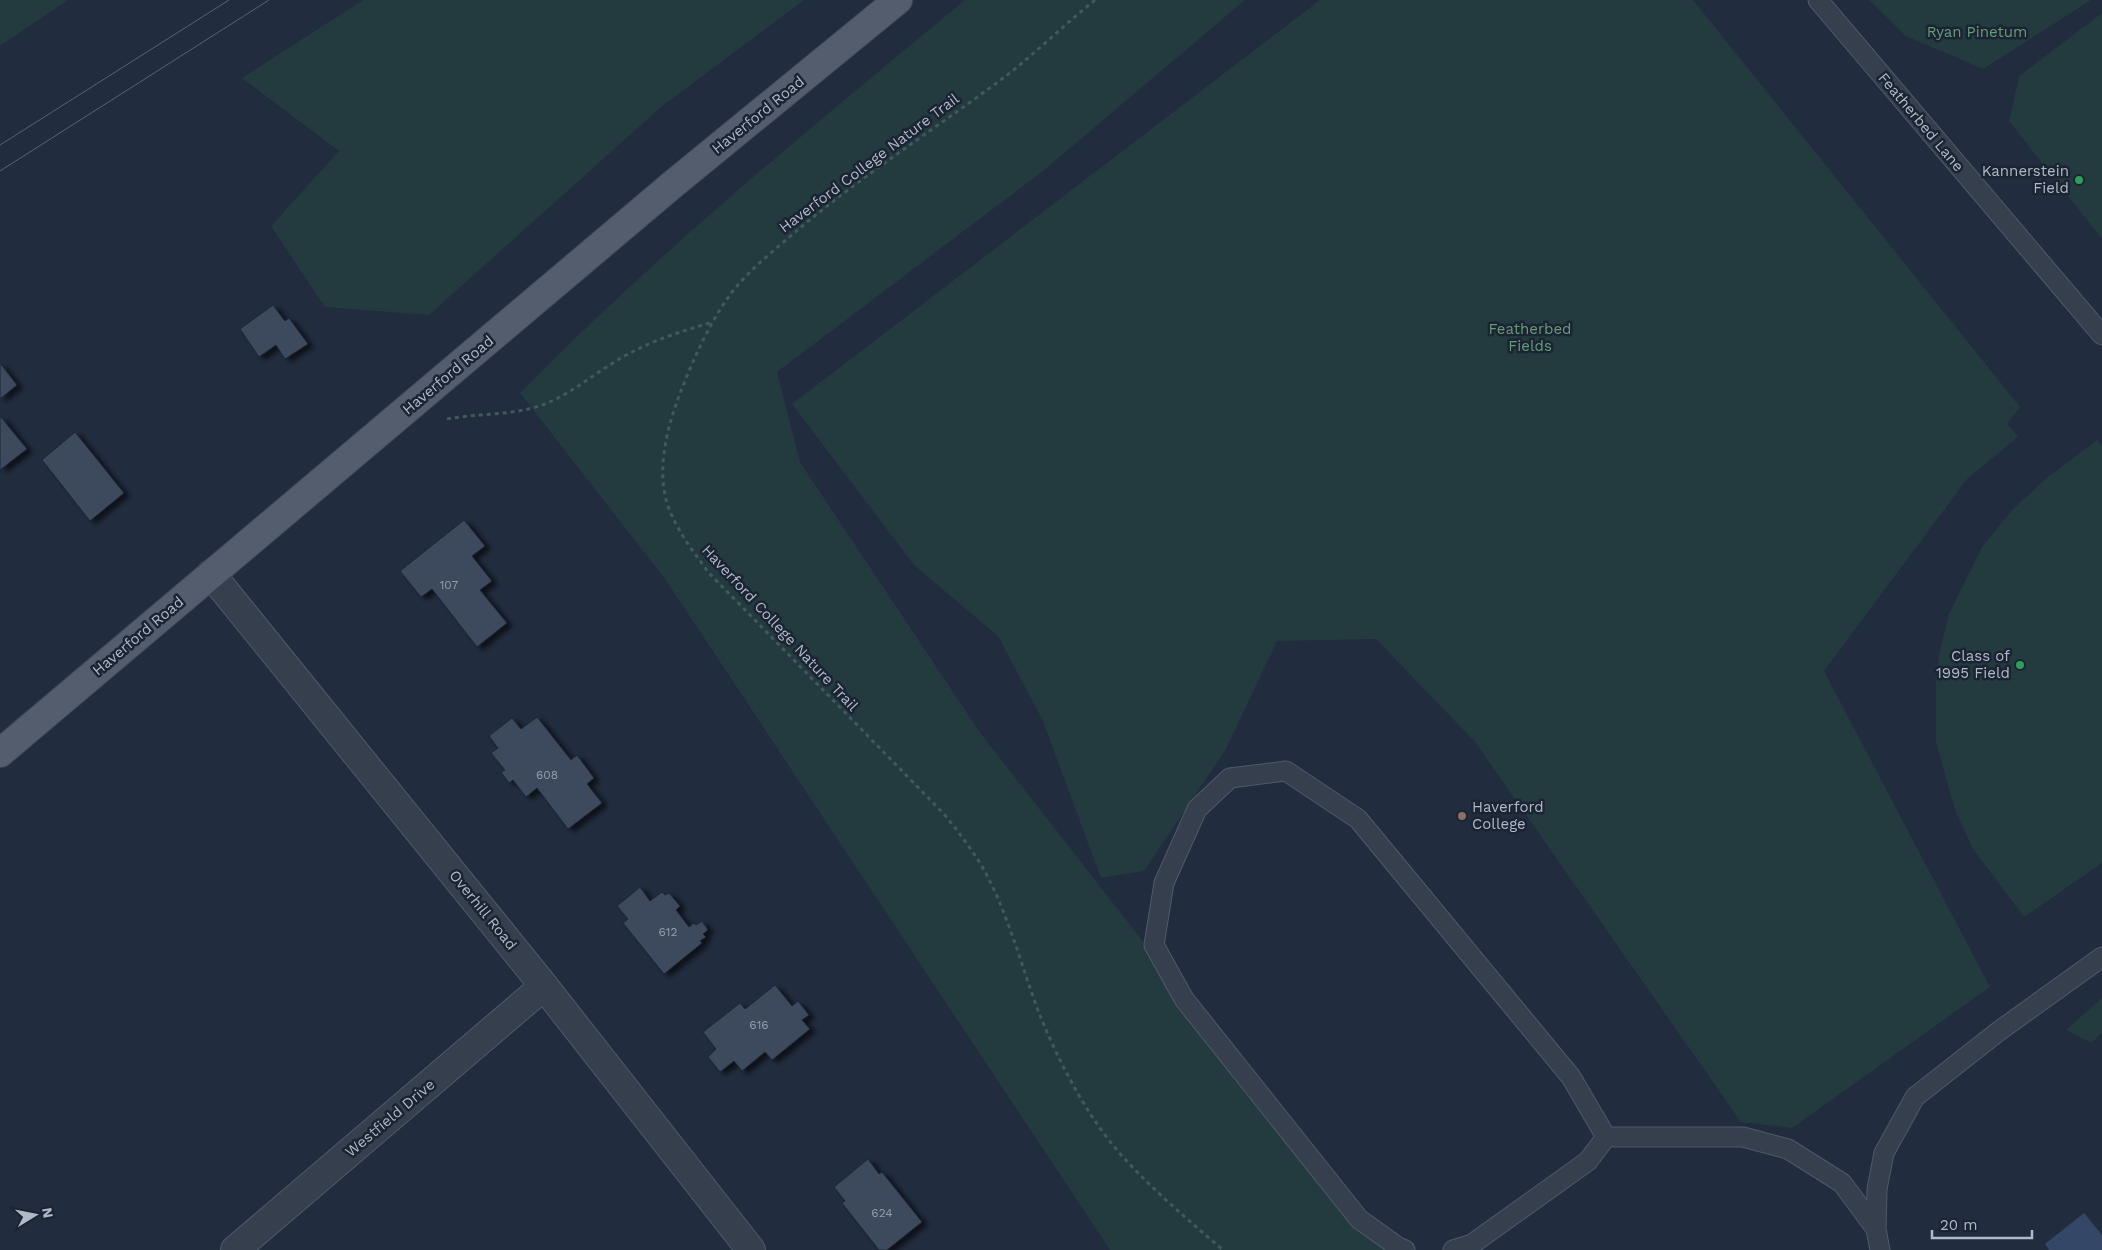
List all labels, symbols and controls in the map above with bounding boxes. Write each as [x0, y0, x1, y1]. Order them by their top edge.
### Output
park label: Ryan Pinetum [1927, 23, 2027, 41]
street label: Featherbed Lane [1874, 69, 1968, 175]
street label: Haverford Road [708, 72, 808, 158]
street label: Haverford College Nature Trail [775, 89, 963, 237]
place label: Kannerstein Field [1982, 162, 2069, 197]
marker: Kannerstein Field [2073, 174, 2085, 186]
park label: Featherbed Fields [1489, 320, 1571, 355]
street label: Haverford Road [399, 332, 497, 418]
street label: Haverford College Nature Trail [698, 541, 862, 715]
house number: 107 [440, 578, 459, 592]
street label: Haverford Road [89, 593, 187, 679]
place label: Class of 1995 Field [1936, 647, 2010, 682]
marker: Class of 1995 Field [2014, 659, 2026, 671]
house number: 608 [536, 768, 558, 782]
place label: Haverford College [1472, 798, 1544, 833]
marker: Haverford College [1456, 810, 1468, 822]
street label: Overhill Road [445, 866, 521, 954]
house number: 612 [659, 925, 677, 939]
house number: 616 [749, 1018, 769, 1032]
street label: Westfield Drive [342, 1075, 438, 1161]
north arrow [10, 1190, 60, 1240]
text: N [39, 1206, 57, 1219]
house number: 624 [871, 1206, 893, 1220]
scale bar [1932, 1208, 2032, 1240]
text: 20 m [1940, 1216, 1978, 1234]

